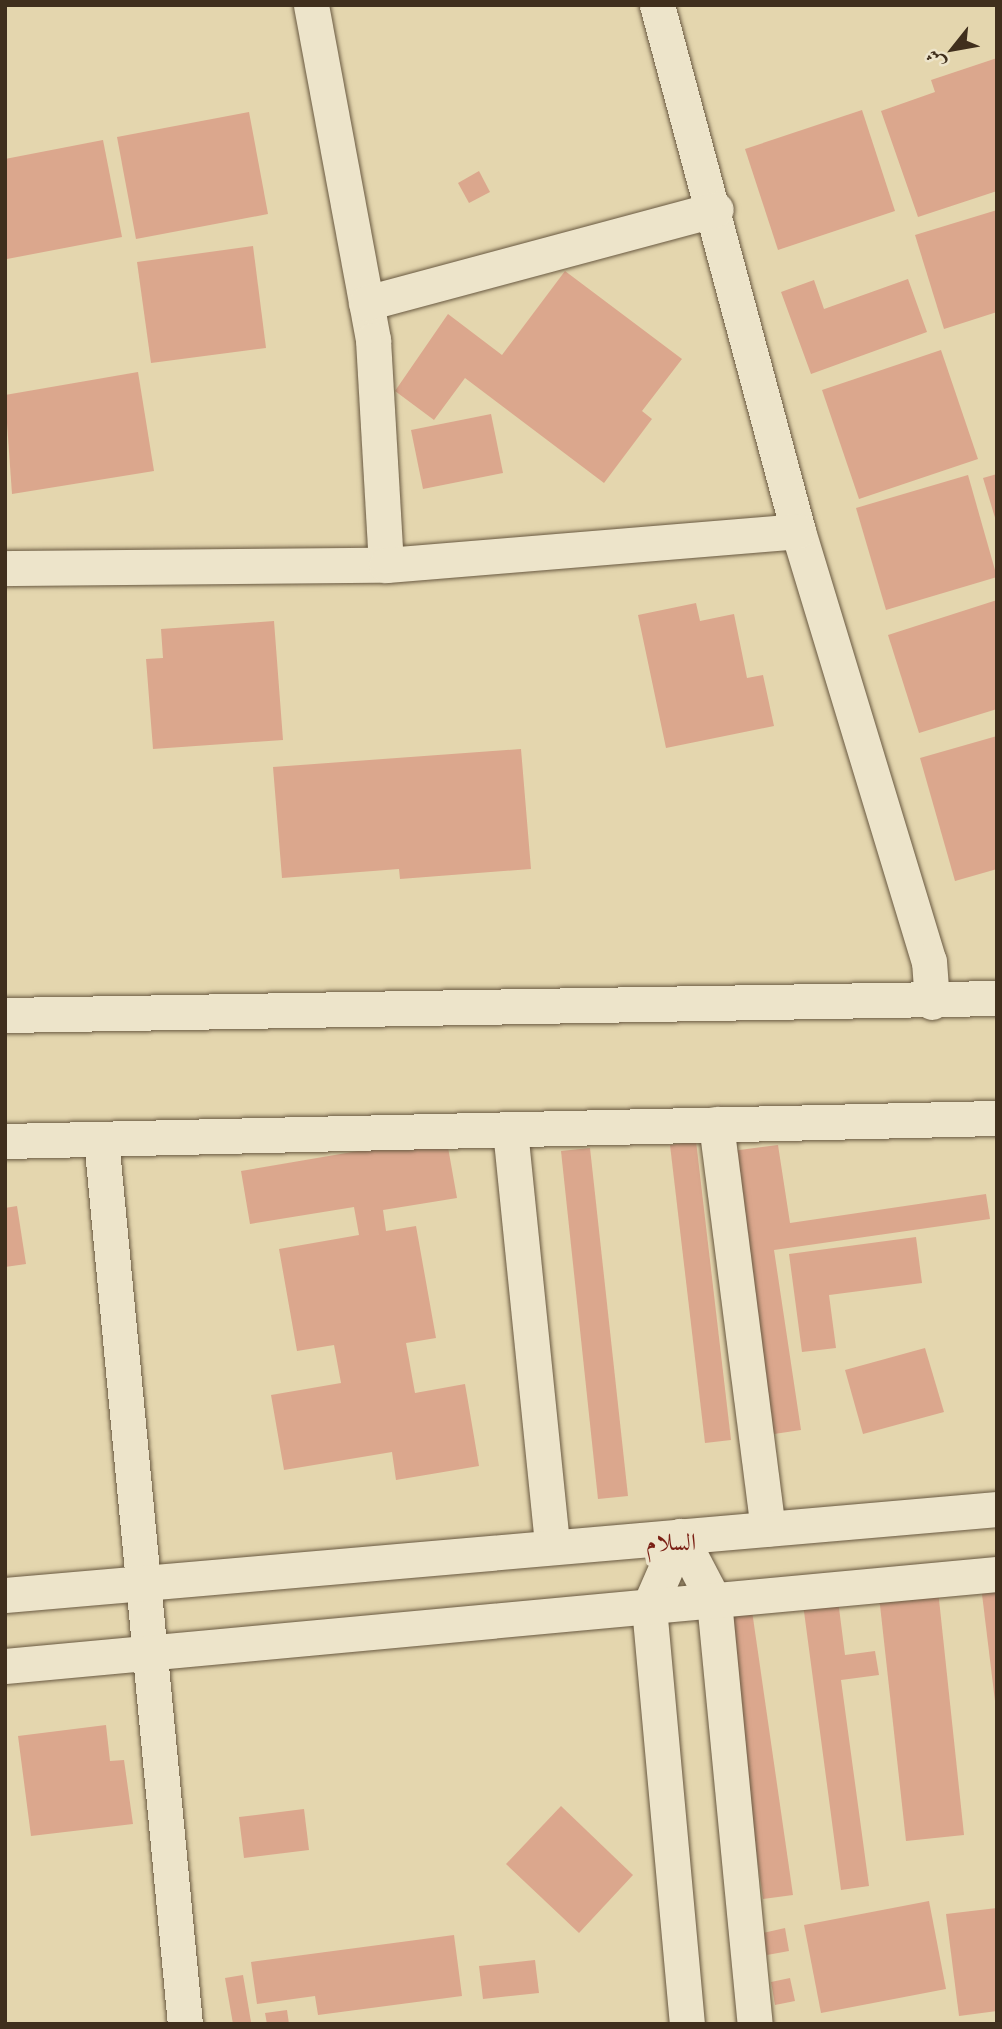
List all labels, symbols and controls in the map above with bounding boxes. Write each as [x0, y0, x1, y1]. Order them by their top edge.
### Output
north arrow [918, 14, 988, 84]
text: ش [918, 45, 952, 75]
district label: السلام [646, 1528, 696, 1556]

